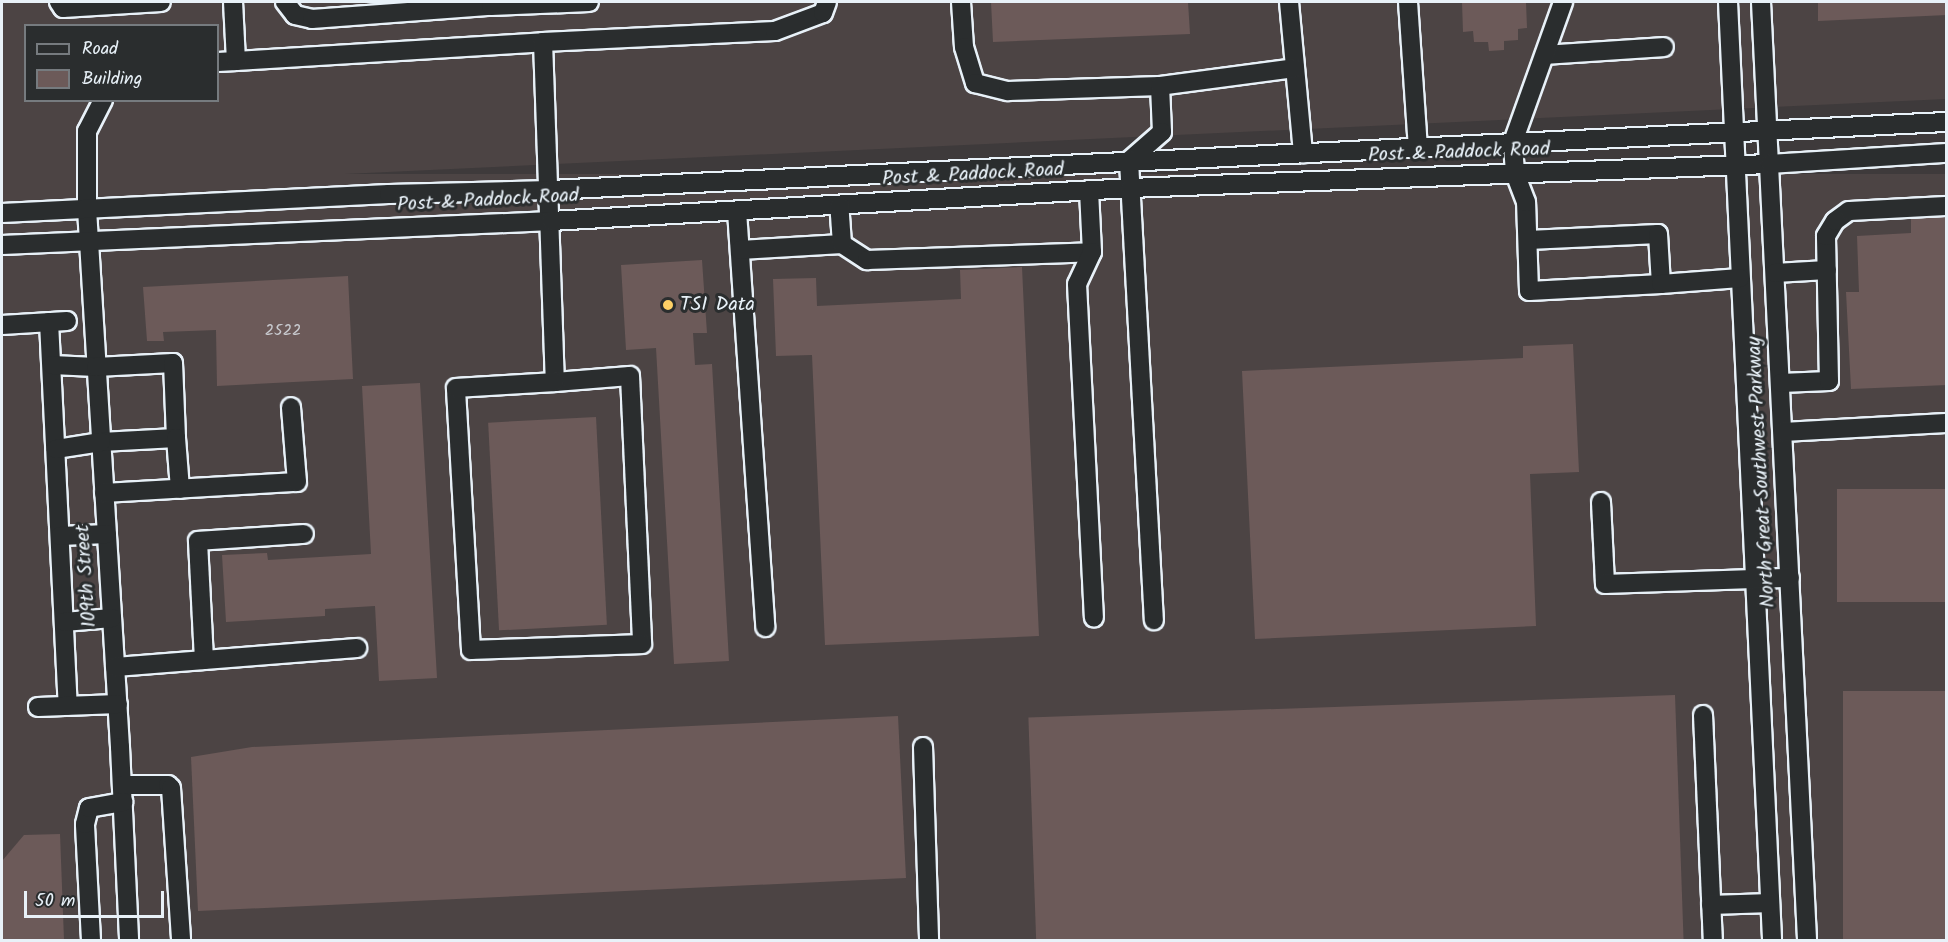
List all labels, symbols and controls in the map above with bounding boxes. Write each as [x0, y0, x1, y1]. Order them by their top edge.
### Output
legend [24, 24, 219, 102]
text: Road [82, 35, 118, 64]
text: Building [82, 65, 142, 94]
street label: Post & Paddock Road [1368, 138, 1550, 168]
street label: Post & Paddock Road [882, 158, 1064, 192]
street label: Post & Paddock Road [397, 184, 579, 218]
place label: TSI Data [680, 293, 755, 317]
marker: TSI Data [661, 298, 675, 312]
house number: 2522 [265, 321, 301, 341]
street label: North Great Southwest Parkway [1743, 336, 1781, 608]
street label: 109th Street [71, 524, 103, 628]
scale bar [27, 879, 166, 917]
text: 50 m [35, 887, 75, 916]

